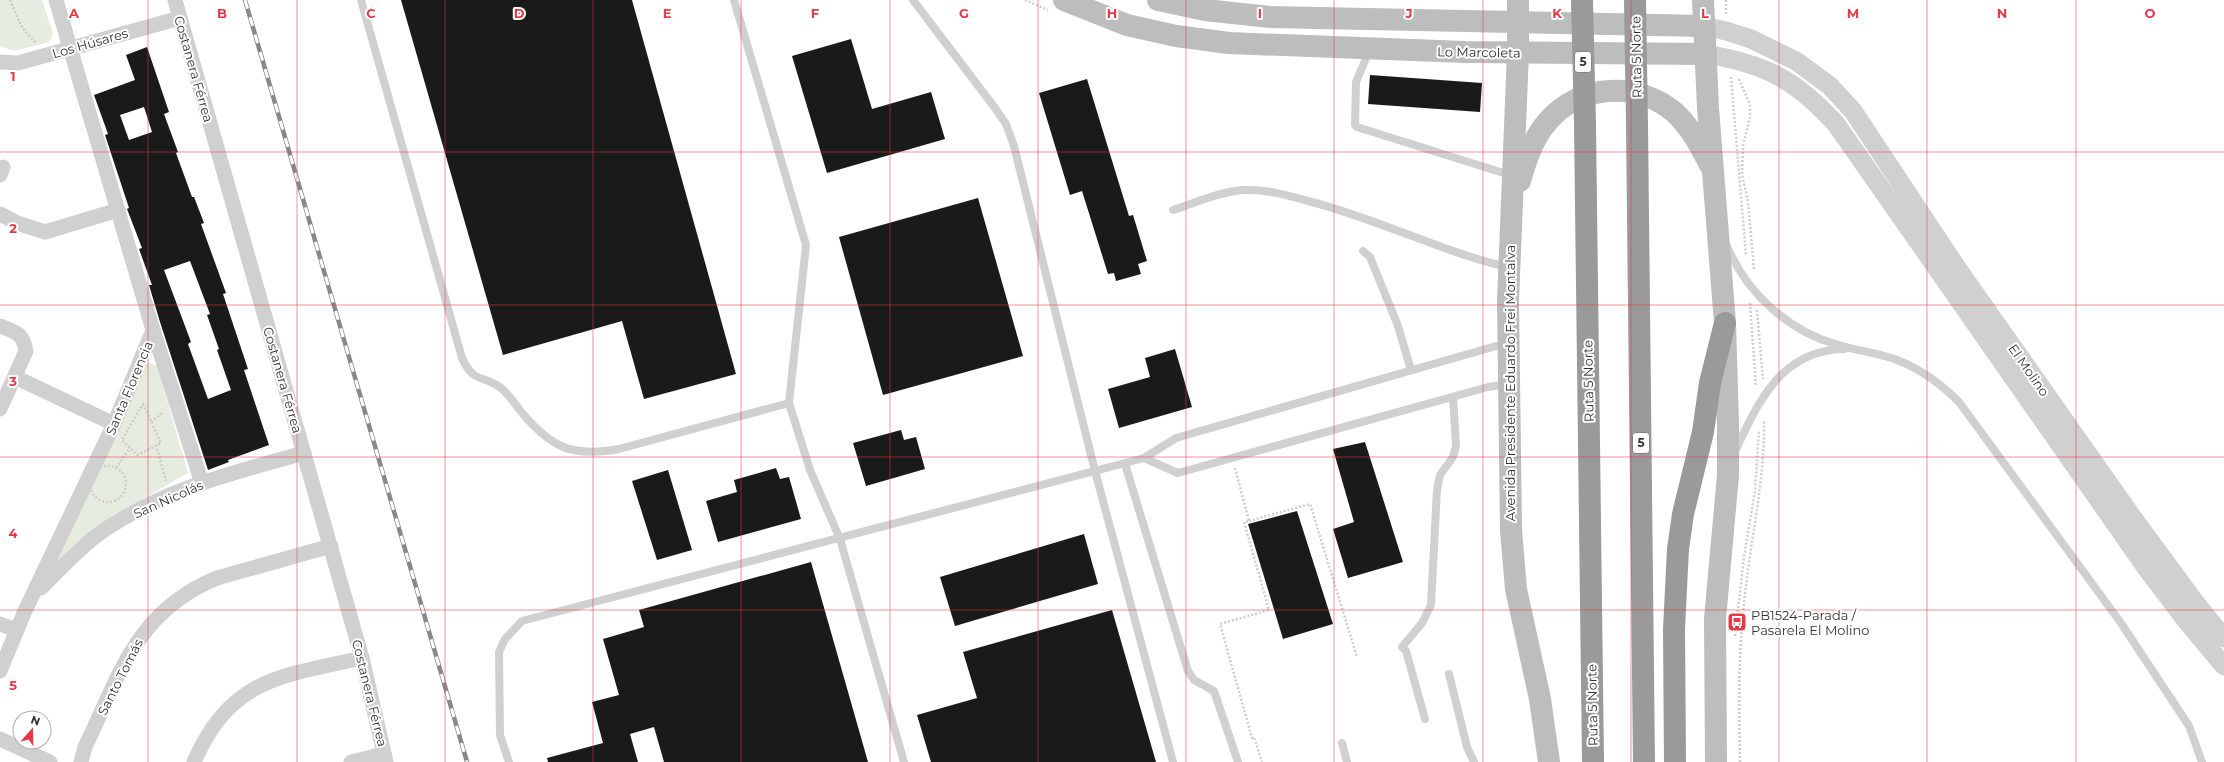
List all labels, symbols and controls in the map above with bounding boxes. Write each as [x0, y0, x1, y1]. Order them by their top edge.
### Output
text: A [68, 5, 80, 21]
text: B [217, 5, 227, 21]
text: C [366, 5, 376, 21]
text: D [514, 5, 525, 21]
text: E [663, 5, 672, 21]
text: F [811, 5, 819, 21]
text: G [959, 5, 969, 21]
text: H [1107, 5, 1117, 21]
text: I [1258, 5, 1262, 21]
text: J [1404, 5, 1413, 21]
text: K [1552, 5, 1562, 21]
text: L [1701, 5, 1709, 21]
text: M [1847, 5, 1859, 21]
text: N [1997, 5, 2007, 21]
text: O [2145, 5, 2156, 21]
street label: Costanera Férrea [171, 14, 217, 124]
street label: Ruta 5 Norte [1627, 16, 1645, 98]
street label: Los Húsares [50, 25, 130, 61]
street label: Lo Marcoleta [1437, 43, 1521, 61]
road number: 5 [1575, 52, 1591, 72]
text: 1 [10, 68, 16, 84]
text: 2 [9, 220, 17, 236]
street label: Avenida Presidente Eduardo Frei Montalva [1502, 245, 1518, 521]
street label: Costanera Férrea [260, 325, 306, 435]
street label: Santa Florencia [102, 339, 156, 437]
street label: Ruta 5 Norte [1579, 340, 1597, 422]
street label: El Molino [2005, 341, 2053, 399]
text: 3 [8, 373, 17, 389]
road number: 5 [1633, 433, 1649, 453]
street label: San Nicolás [131, 476, 205, 522]
text: 4 [9, 525, 18, 541]
place label: PB1524-Parada / Pasarela El Molino [1751, 607, 1869, 638]
bus stop icon: PB1524-Parada / Pasarela El Molino [1726, 611, 1748, 633]
street label: Santo Tomás [94, 636, 146, 718]
street label: Costanera Férrea [349, 638, 391, 748]
street label: Ruta 5 Norte [1583, 664, 1601, 746]
text: 5 [9, 677, 17, 693]
north arrow [12, 710, 52, 750]
text: N [29, 713, 42, 729]

